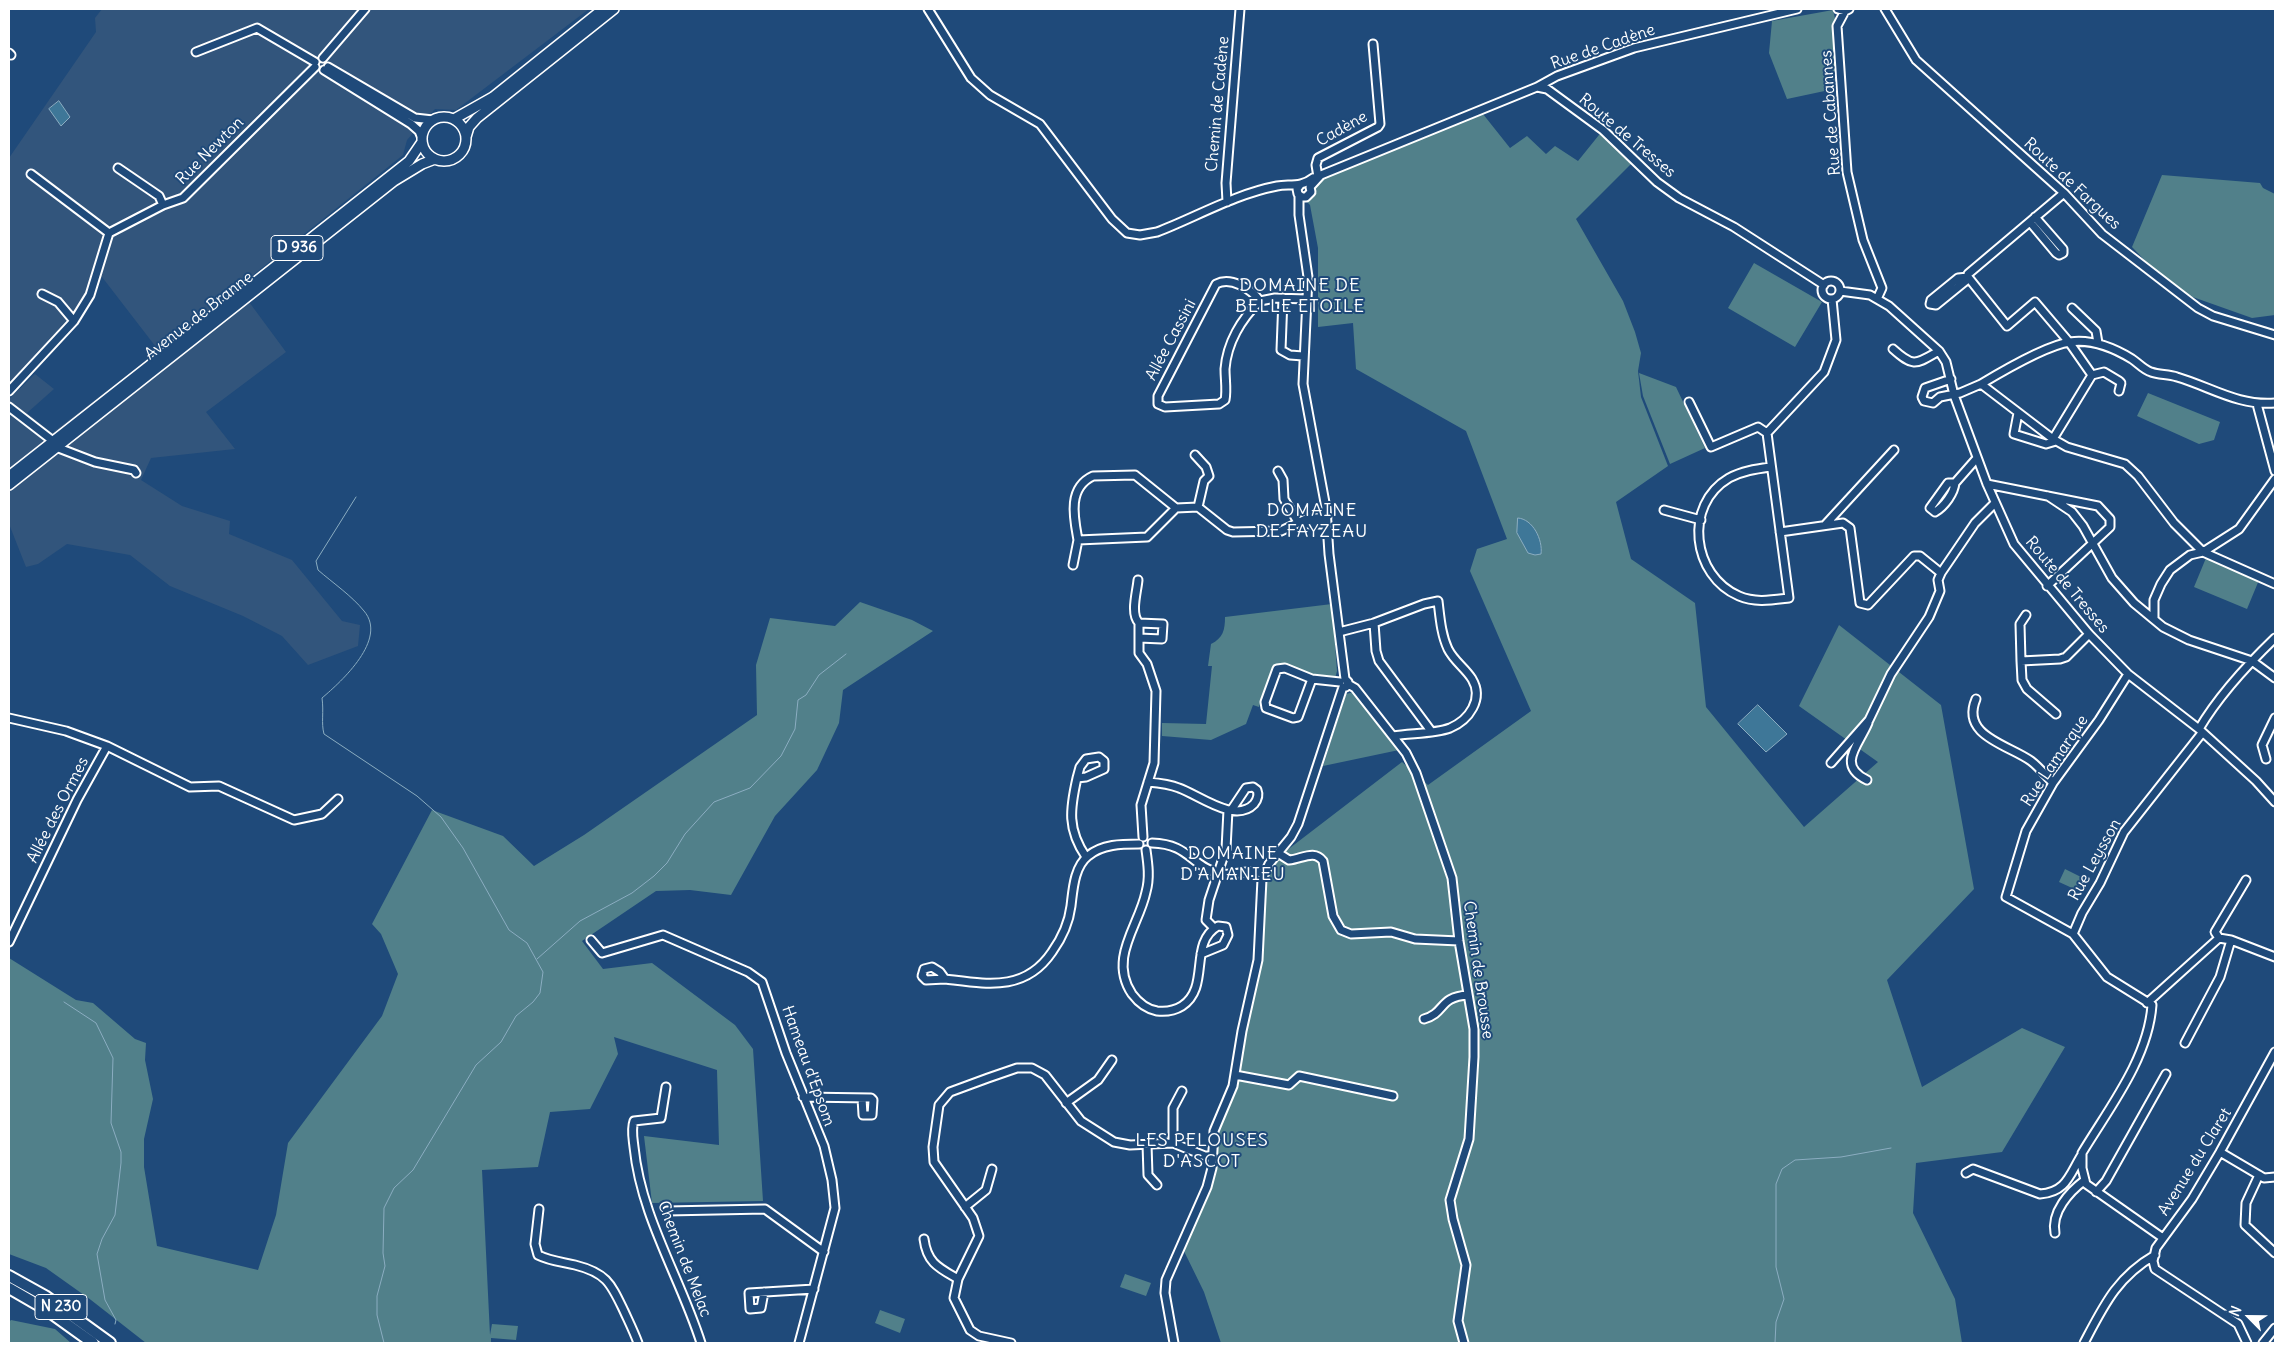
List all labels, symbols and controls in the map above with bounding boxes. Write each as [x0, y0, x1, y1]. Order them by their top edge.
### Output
street label: Rue de Cadène [1548, 20, 1658, 74]
street label: Chemin de Cadène [1203, 35, 1233, 173]
street label: Rue de Cabannes [1817, 50, 1845, 176]
street label: Route de Tresses [1575, 90, 1679, 182]
street label: Cadène [1313, 107, 1371, 151]
street label: Rue Newton [172, 113, 248, 189]
street label: Route de Fargues [2019, 134, 2125, 234]
road number: D 936 [271, 236, 323, 260]
street label: Avenue de Branne [141, 268, 257, 364]
district label: DOMAINE DE BELLE ETOILE [1233, 275, 1367, 318]
street label: Allée Cassini [1142, 296, 1200, 384]
district label: DOMAINE DE FAYZEAU [1255, 500, 1369, 542]
street label: Route de Tresses [2021, 533, 2113, 637]
street label: Rue Lamarque [2017, 712, 2093, 810]
street label: Allée des Ormes [23, 754, 93, 866]
street label: Rue Leysson [2065, 816, 2125, 904]
district label: DOMAINE D'AMANIEU [1179, 843, 1287, 886]
street label: Chemin de Brousse [1459, 900, 1497, 1040]
street label: Hameau d'Epsom [777, 1003, 839, 1129]
street label: Avenue du Claret [2154, 1105, 2236, 1219]
district label: LES PELOUSES D'ASCOT [1134, 1130, 1270, 1172]
street label: Chemin de Melac [653, 1198, 715, 1320]
north arrow [2224, 1292, 2274, 1342]
road number: N 230 [35, 1294, 87, 1320]
text: N [2225, 1303, 2245, 1319]

